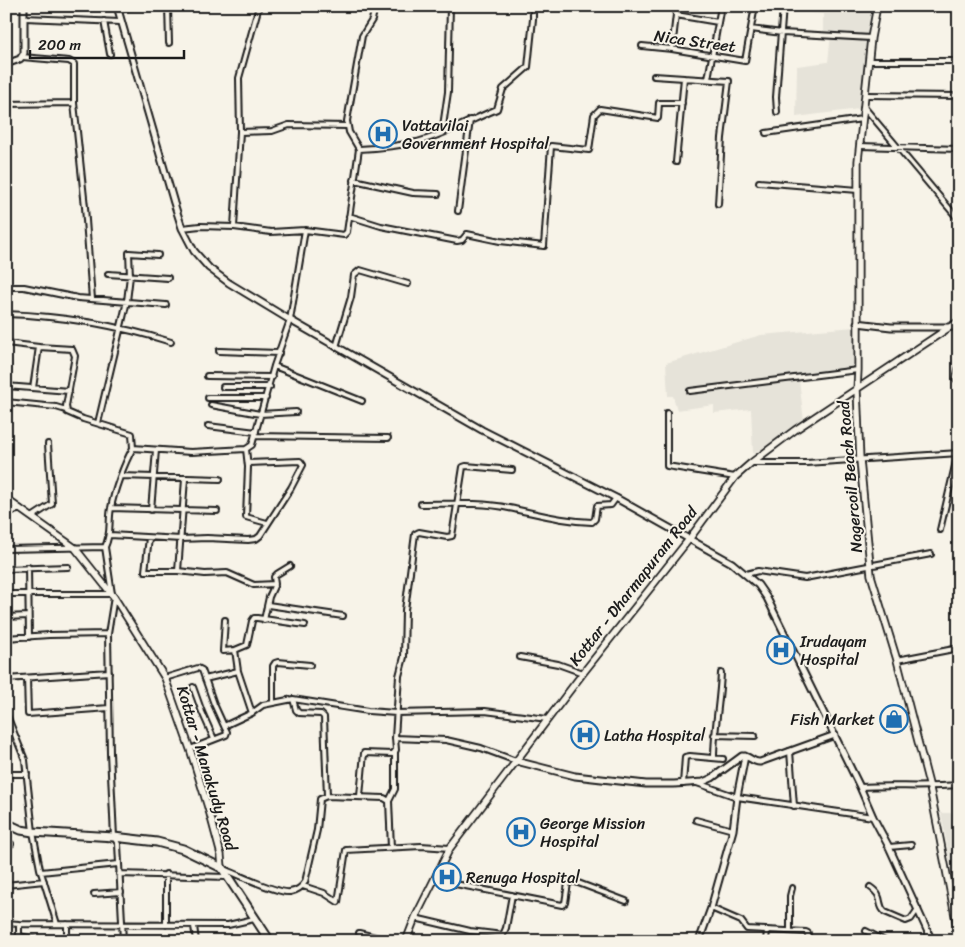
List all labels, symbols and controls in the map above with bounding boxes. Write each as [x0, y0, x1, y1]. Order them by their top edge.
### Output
street label: Nica Street [652, 21, 738, 61]
scale bar [30, 28, 184, 60]
text: 200 m [38, 32, 82, 58]
place label: Vattavilai Government Hospital [402, 111, 549, 158]
hospital icon: Vattavilai Government Hospital [368, 119, 398, 149]
street label: Nagercoil Beach Road [829, 398, 871, 554]
street label: Kottar - Dharmapuram Road [561, 498, 706, 672]
place label: Irudayam Hospital [799, 627, 866, 674]
hospital icon: Irudayam Hospital [766, 635, 796, 665]
street label: Kottar - Manakudy Road [168, 682, 246, 856]
shop icon: Fish Market [879, 704, 909, 734]
place label: Fish Market [790, 705, 875, 734]
hospital icon: Latha Hospital [570, 720, 600, 750]
place label: Latha Hospital [604, 721, 706, 750]
place label: George Mission Hospital [540, 809, 646, 856]
hospital icon: George Mission Hospital [506, 817, 536, 847]
hospital icon: Renuga Hospital [432, 862, 462, 892]
place label: Renuga Hospital [466, 863, 580, 892]

